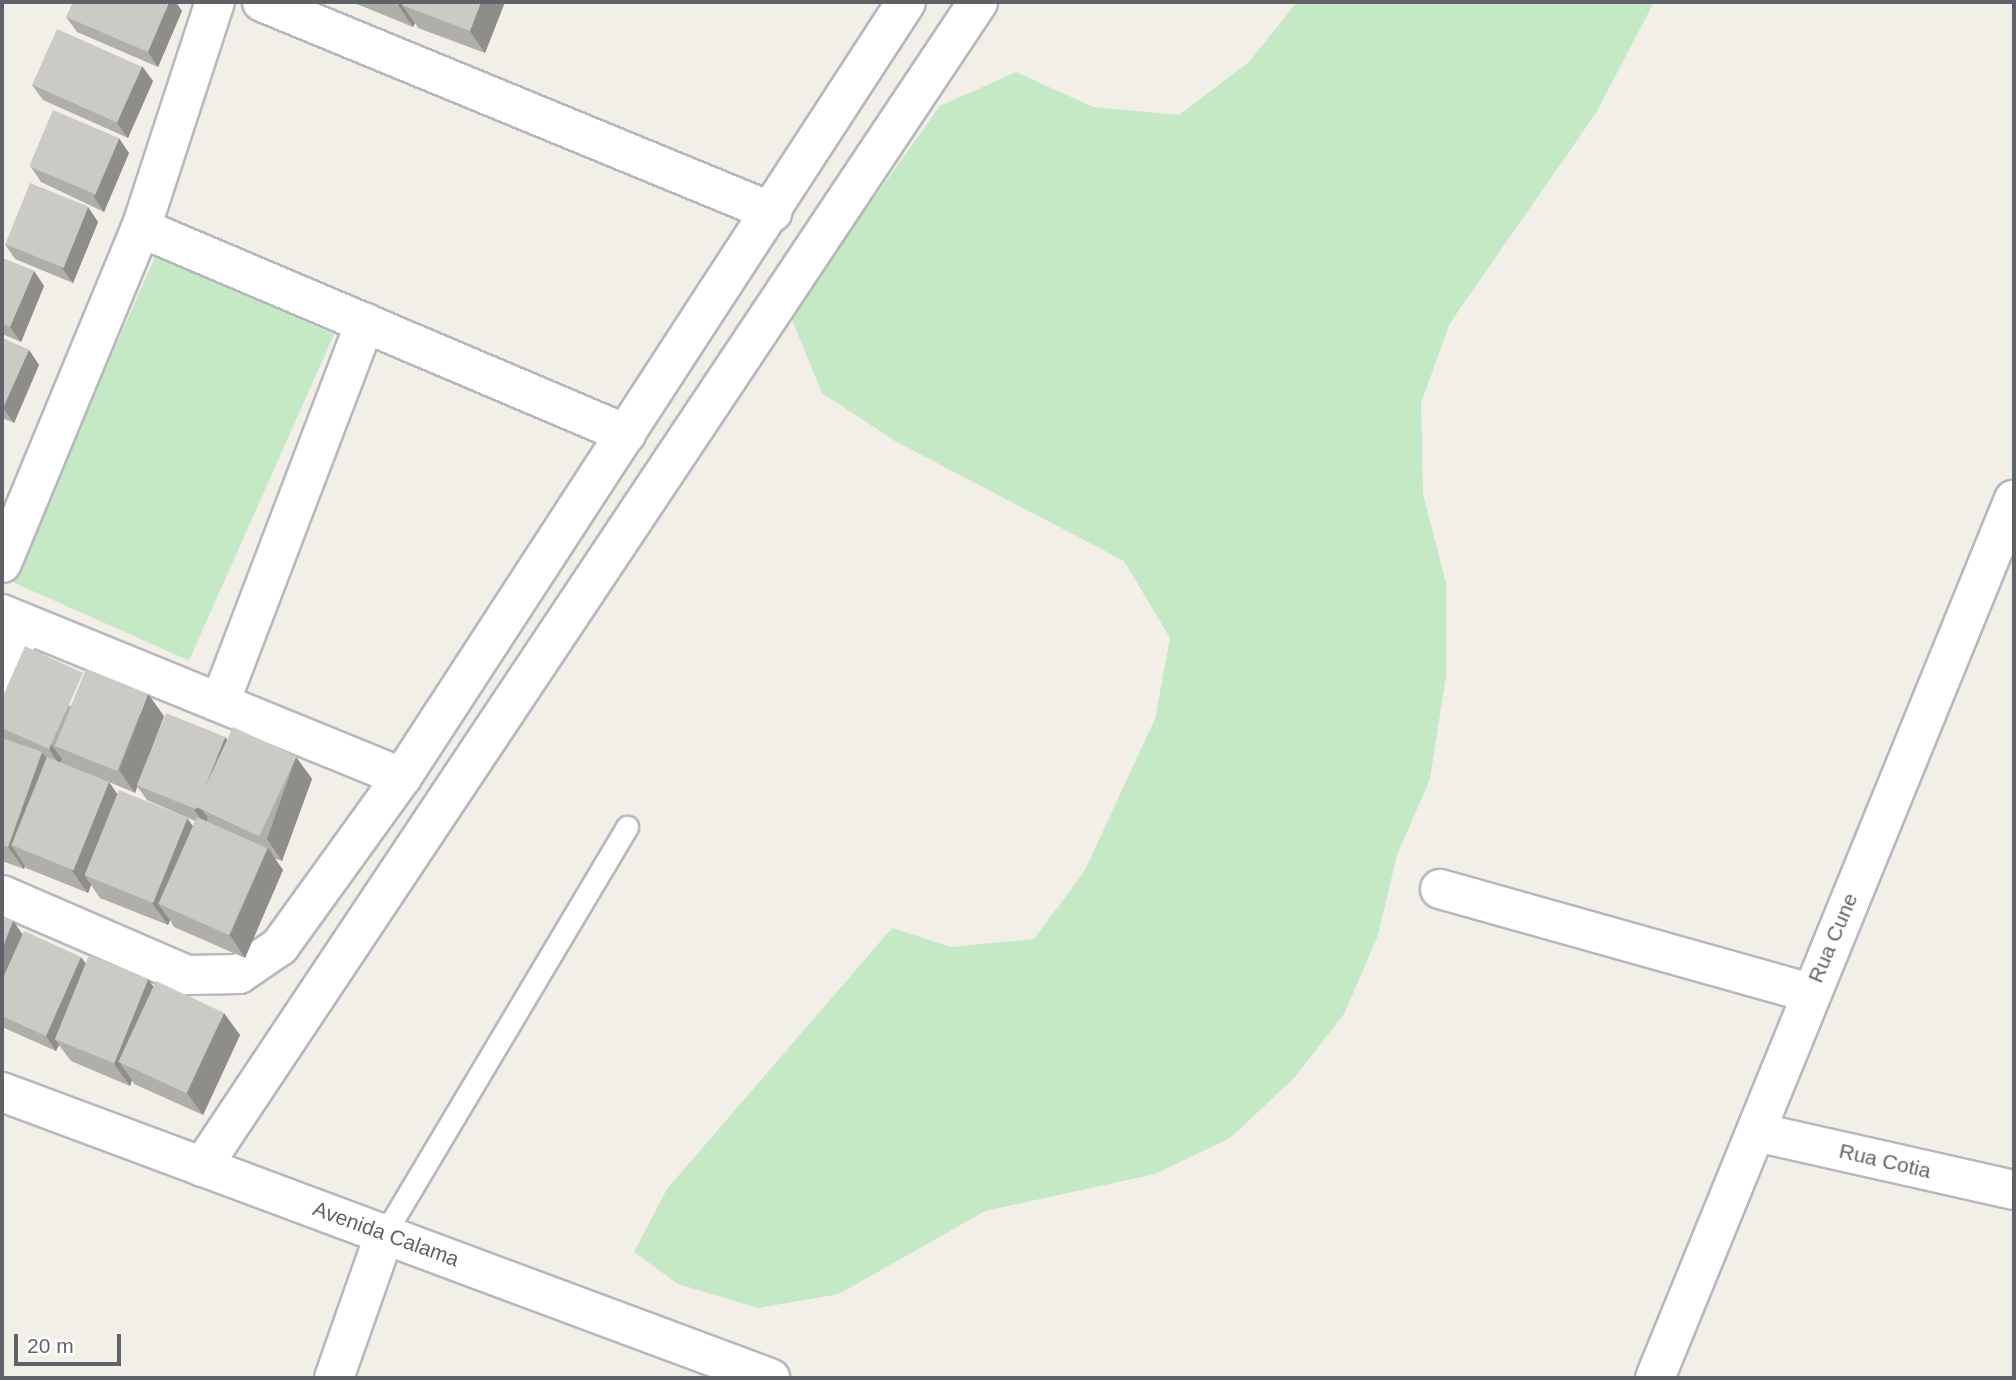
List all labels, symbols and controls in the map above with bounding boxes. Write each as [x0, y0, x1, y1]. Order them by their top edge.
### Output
street label: Rua Cune [1803, 890, 1863, 986]
street label: Rua Cotia [1837, 1138, 1933, 1184]
street label: Avenida Calama [309, 1196, 463, 1272]
scale bar [18, 1320, 124, 1364]
text: 20 m [27, 1334, 74, 1357]

